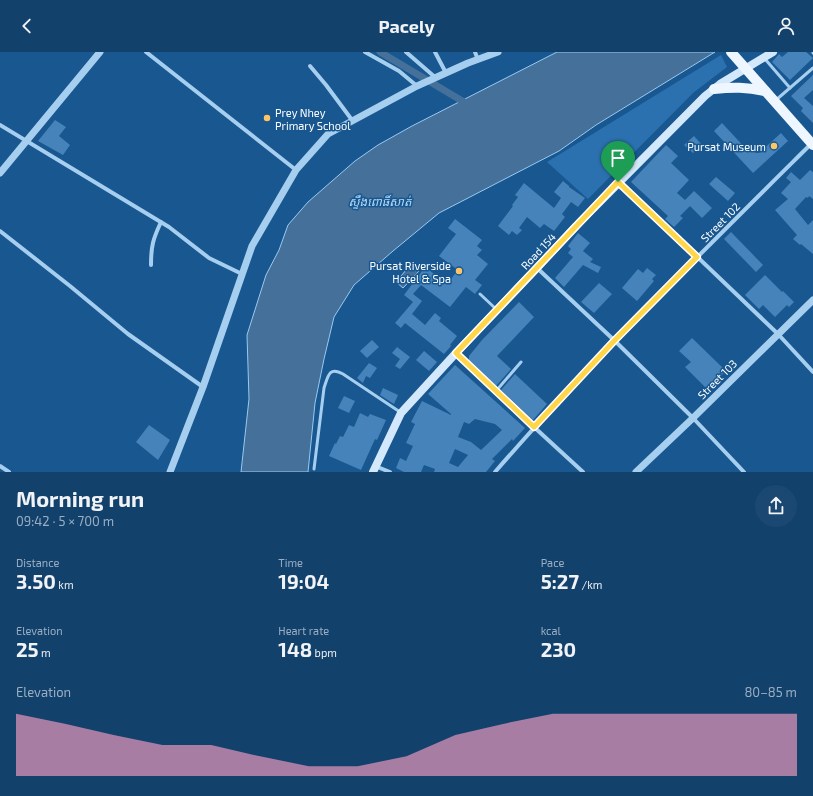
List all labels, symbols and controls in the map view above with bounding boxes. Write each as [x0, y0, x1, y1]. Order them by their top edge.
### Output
icon: back [16, 15, 38, 37]
text: Pacely [378, 15, 435, 37]
icon: person [775, 15, 797, 37]
place label: Prey Nhey Primary School [275, 106, 351, 132]
marker: Prey Nhey Primary School [262, 113, 272, 123]
place label: Pursat Museum [687, 140, 766, 153]
pin [601, 141, 635, 182]
marker: Pursat Museum [769, 141, 779, 151]
icon: arrive [607, 147, 629, 169]
water label: ស្ទឹងពោធិ៍សាត់ [348, 194, 413, 209]
street label: Street 102 [698, 200, 742, 244]
street label: Road 154 [518, 230, 558, 272]
place label: Pursat Riverside Hotel & Spa [369, 259, 451, 285]
marker: Pursat Riverside Hotel & Spa [454, 266, 464, 276]
street label: Street 103 [695, 357, 739, 401]
text: Morning run [16, 485, 144, 511]
button: share [755, 485, 797, 527]
text: 09:42 · 5 × 700 m [16, 513, 114, 529]
text: Distance [16, 556, 59, 569]
text: Time [278, 556, 303, 569]
text: Pace [541, 556, 564, 569]
text: 3.50 [16, 569, 56, 593]
text: 19:04 [278, 569, 329, 593]
text: 5:27 [541, 569, 579, 593]
text: km [56, 578, 74, 591]
text: /km [579, 578, 602, 591]
text: Elevation [16, 624, 63, 637]
text: Heart rate [278, 624, 329, 637]
text: kcal [541, 624, 561, 637]
text: 25 [16, 637, 39, 661]
text: 148 [278, 637, 312, 661]
text: 230 [541, 637, 576, 661]
text: m [39, 646, 51, 659]
text: bpm [312, 646, 337, 659]
text: Elevation [16, 684, 71, 700]
text: 80–85 m [744, 684, 797, 700]

